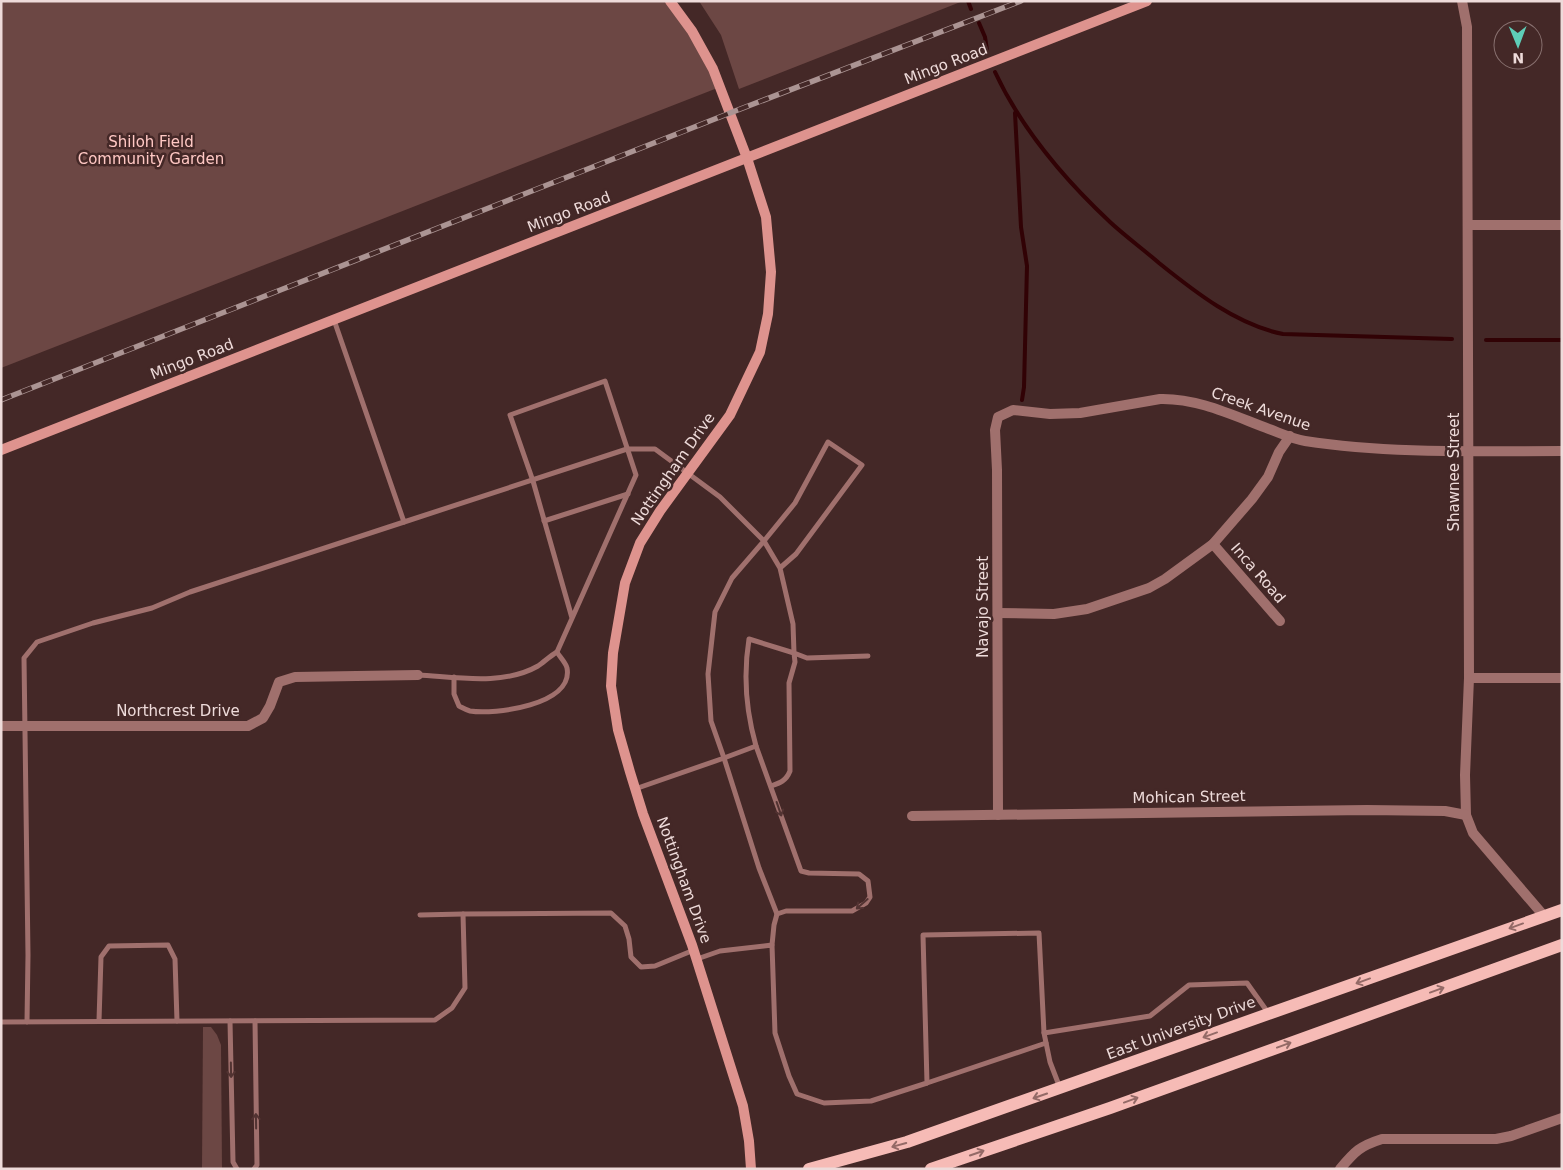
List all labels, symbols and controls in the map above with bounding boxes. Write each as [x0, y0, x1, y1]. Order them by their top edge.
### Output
north arrow [1493, 20, 1543, 70]
street label: Mingo Road [902, 40, 990, 88]
text: N [1512, 50, 1524, 66]
park label: Shiloh Field Community Garden [78, 133, 224, 168]
street label: Mingo Road [525, 188, 613, 236]
street label: Mingo Road [148, 335, 236, 383]
street label: Creek Avenue [1209, 384, 1313, 434]
street label: Nottingham Drive [627, 409, 719, 529]
street label: Shawnee Street [1445, 412, 1463, 531]
street label: Inca Road [1227, 539, 1289, 607]
street label: Navajo Street [974, 556, 992, 658]
street label: Northcrest Drive [116, 702, 240, 720]
street label: Mohican Street [1132, 787, 1246, 807]
one-way arrow [775, 800, 784, 816]
street label: Nottingham Drive [653, 814, 715, 946]
one-way arrow [856, 898, 869, 909]
one-way arrow [1509, 922, 1524, 931]
one-way arrow [1356, 977, 1371, 986]
one-way arrow [1428, 985, 1444, 994]
street label: East University Drive [1104, 993, 1258, 1063]
one-way arrow [1202, 1031, 1218, 1041]
one-way arrow [1275, 1040, 1291, 1049]
one-way arrow [226, 1062, 236, 1078]
one-way arrow [1032, 1091, 1048, 1101]
one-way arrow [1123, 1095, 1138, 1104]
one-way arrow [251, 1113, 261, 1129]
one-way arrow [891, 1140, 907, 1150]
one-way arrow [969, 1148, 984, 1157]

